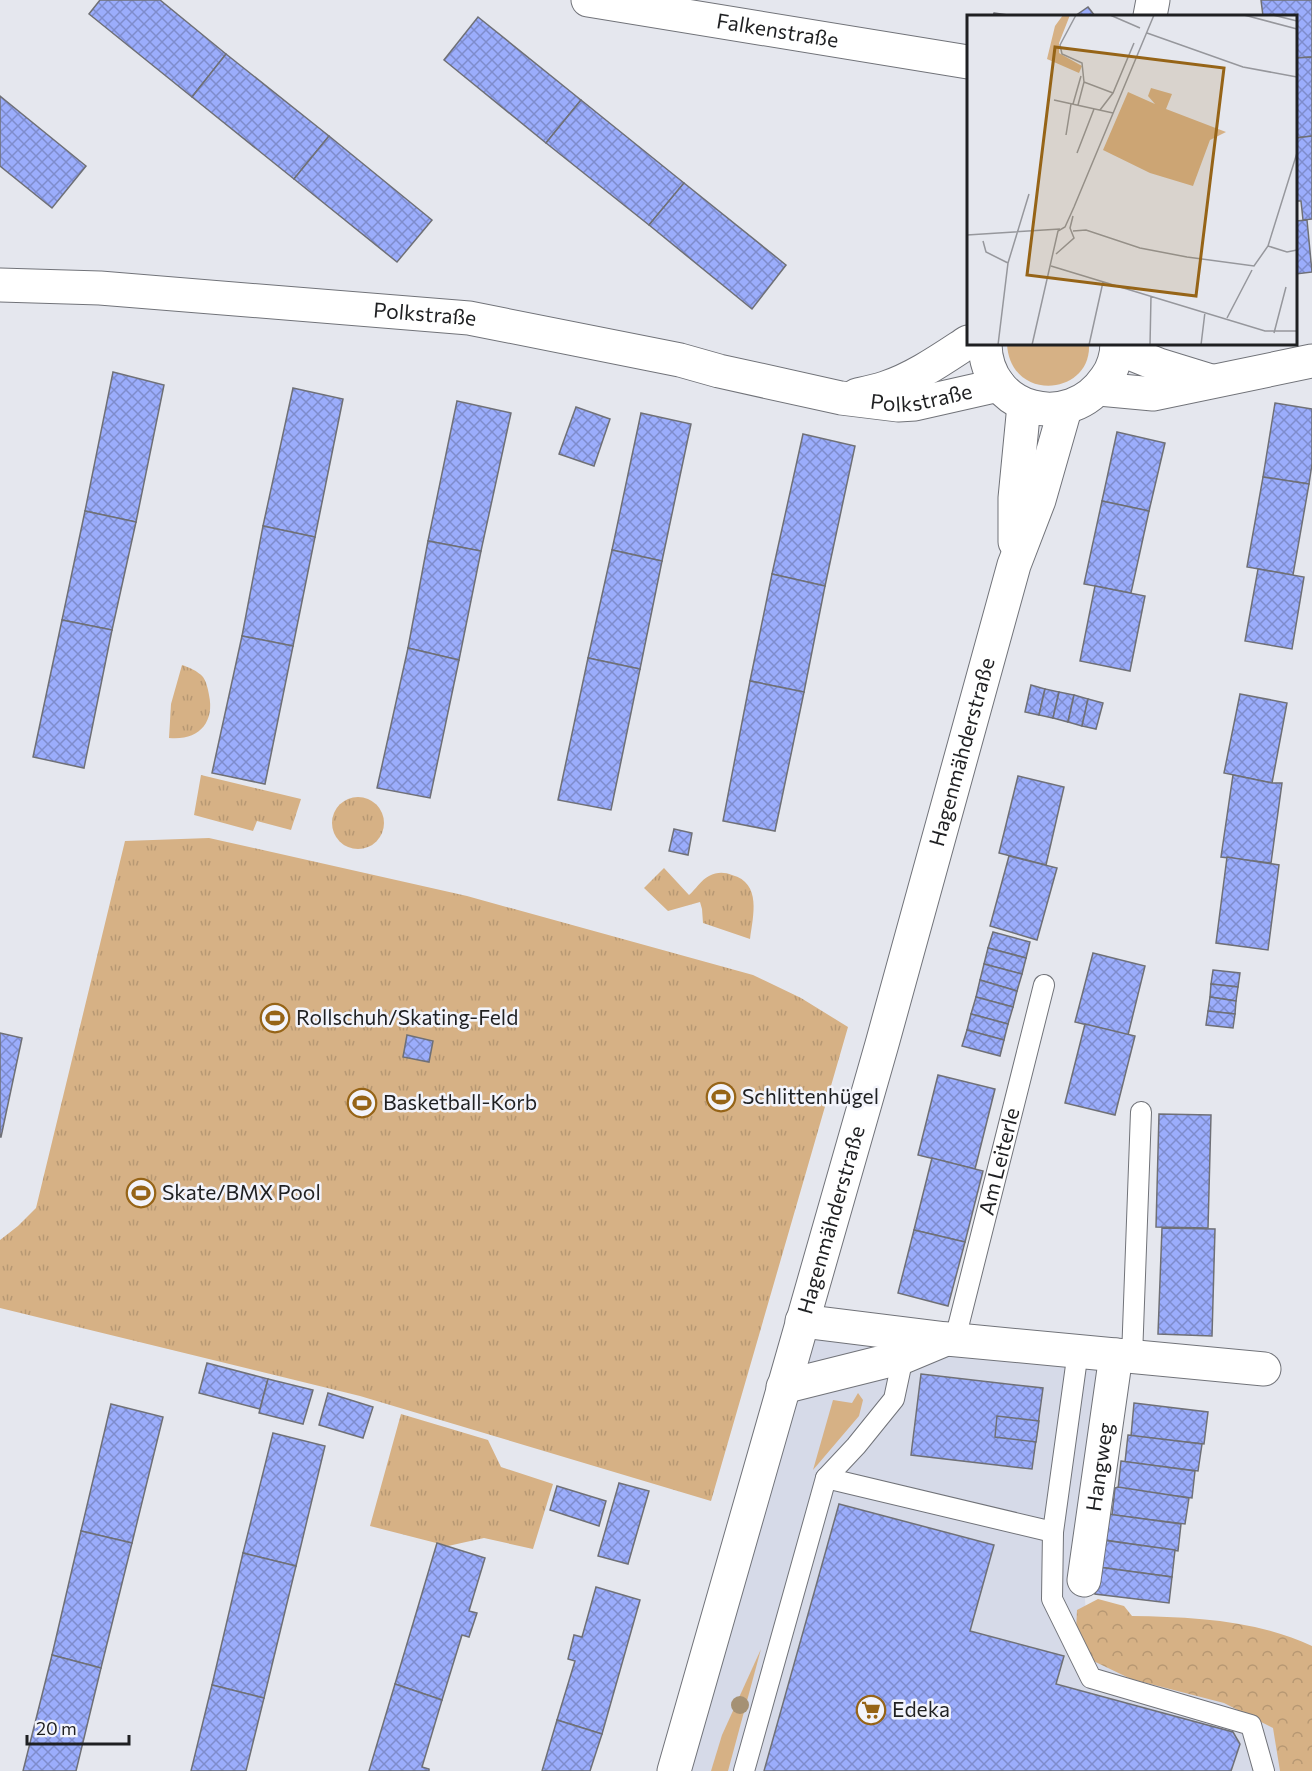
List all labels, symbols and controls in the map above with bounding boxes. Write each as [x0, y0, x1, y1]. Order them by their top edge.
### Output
street label: Falkenstraße [715, 7, 840, 52]
inset map [967, 15, 1297, 345]
street label: Polkstraße [373, 296, 479, 330]
street label: Polkstraße [869, 377, 974, 416]
street label: Hagenmähderstraße [923, 654, 999, 849]
sports icon: Rollschuh/Skating-Feld [259, 1002, 291, 1034]
place label: Rollschuh/Skating-Feld [296, 1004, 518, 1029]
sports icon: Schlittenhügel [705, 1081, 737, 1113]
place label: Schlittenhügel [742, 1083, 879, 1108]
sports icon: Basketball-Korb [346, 1087, 378, 1119]
place label: Basketball-Korb [383, 1089, 537, 1114]
street label: Am Leiterle [973, 1105, 1024, 1217]
street label: Hagenmähderstraße [791, 1123, 869, 1317]
sports icon: Skate/BMX Pool [125, 1177, 157, 1209]
place label: Skate/BMX Pool [162, 1179, 321, 1204]
street label: Hangweg [1080, 1421, 1117, 1513]
supermarket icon: Edeka [855, 1694, 887, 1726]
place label: Edeka [892, 1696, 950, 1721]
scale bar [27, 1708, 129, 1746]
text: 20 m [36, 1717, 77, 1739]

